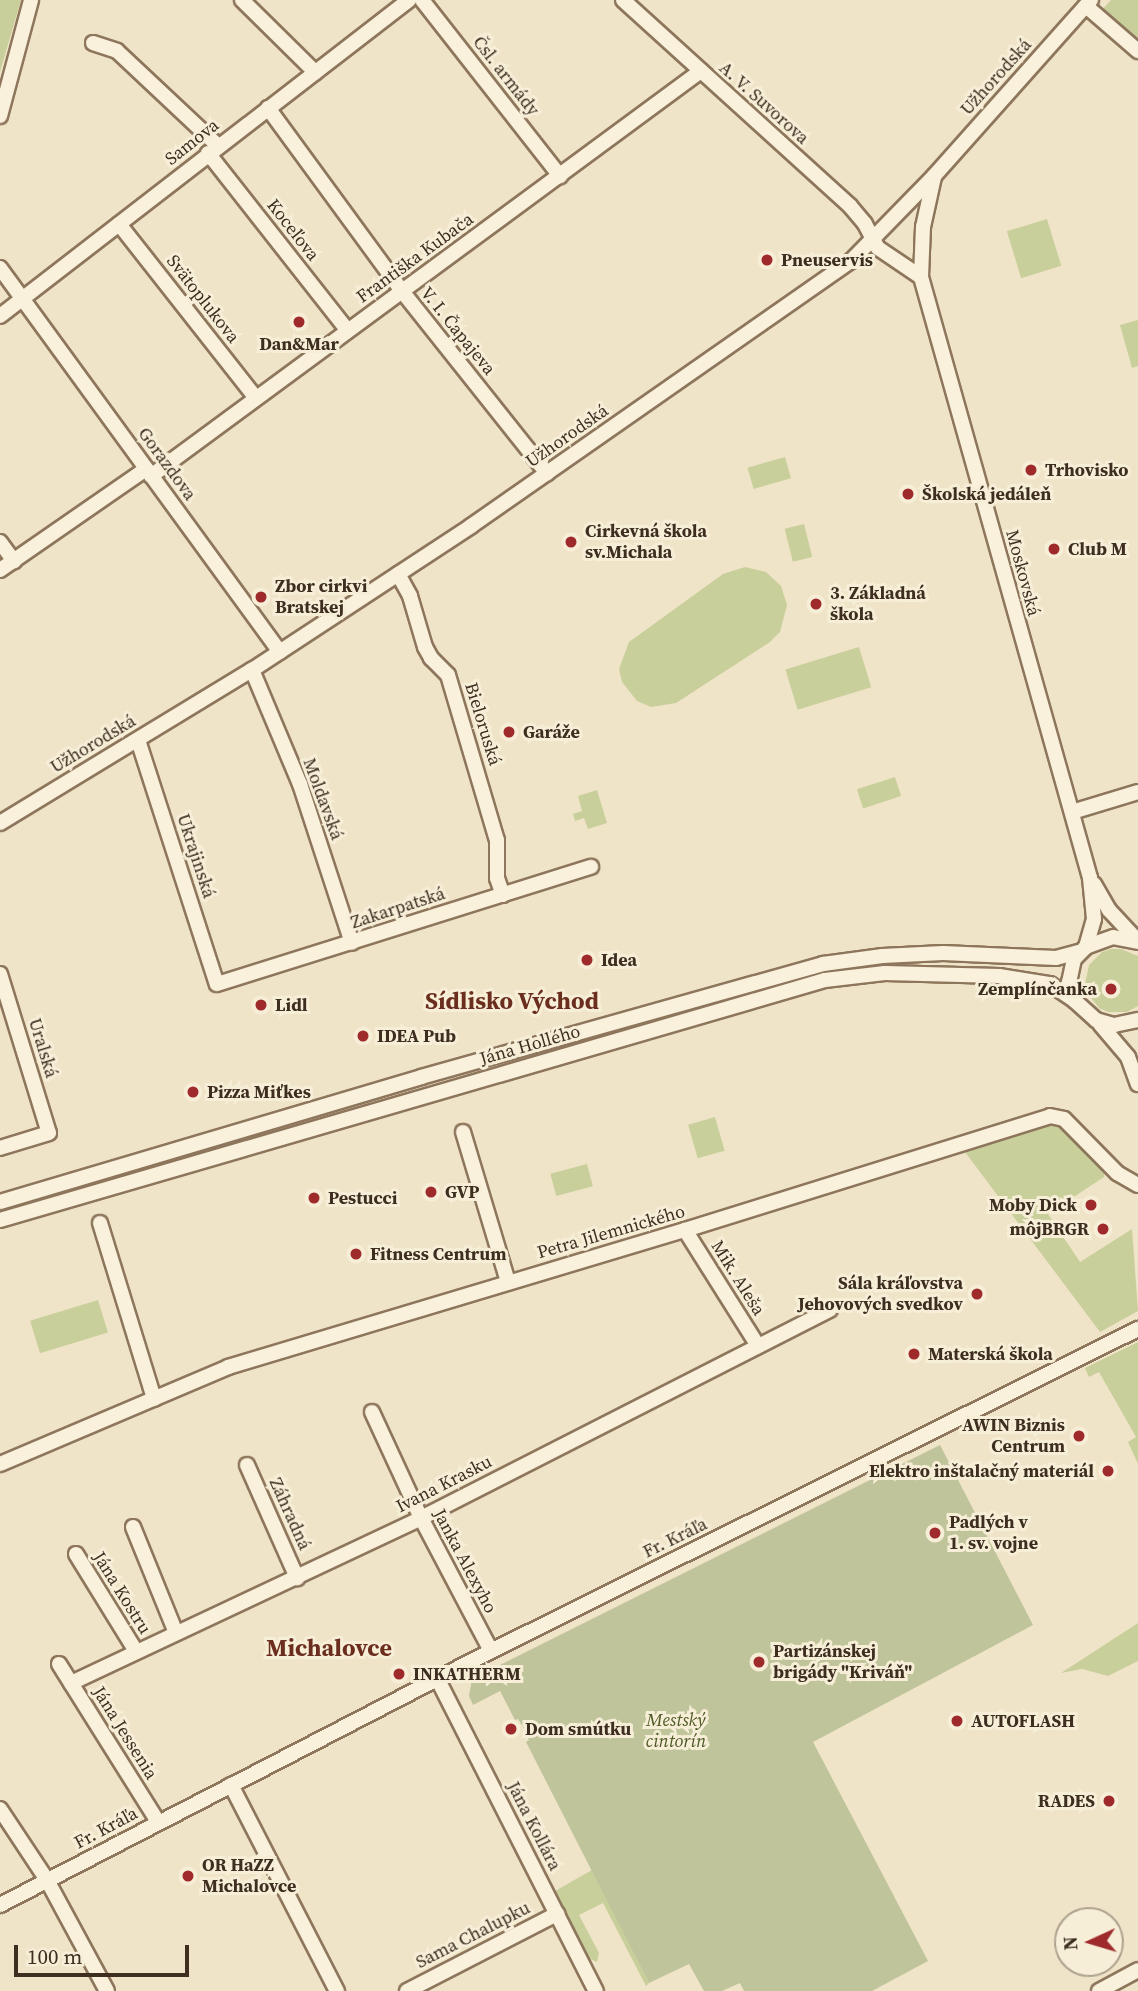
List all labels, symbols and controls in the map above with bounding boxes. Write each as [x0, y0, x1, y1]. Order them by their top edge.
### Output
street label: Čsl. armády [468, 32, 544, 120]
street label: Užhorodská [956, 34, 1036, 120]
street label: A. V. Suvorova [714, 57, 814, 149]
street label: Samova [161, 114, 223, 170]
street label: Koceľova [262, 195, 324, 265]
street label: Františka Kubača [352, 208, 478, 308]
place label: Pneuservis [781, 249, 873, 271]
street label: Svätoplukova [162, 251, 244, 347]
marker: Pneuservis [759, 252, 775, 268]
street label: V. I. Čapajeva [416, 283, 500, 379]
marker: Dan&Mar [291, 314, 307, 330]
place label: Dan&Mar [259, 333, 339, 355]
street label: Užhorodská [522, 400, 612, 472]
street label: Gorazdova [133, 423, 201, 505]
place label: Trhovisko [1045, 459, 1128, 481]
marker: Trhovisko [1023, 462, 1039, 478]
place label: Školská jedáleň [922, 483, 1051, 505]
marker: Školská jedáleň [900, 486, 916, 502]
place label: Cirkevná škola sv.Michala [585, 521, 707, 564]
street label: Moskovská [1001, 528, 1045, 618]
marker: Cirkevná škola sv.Michala [563, 534, 579, 550]
place label: Club M [1068, 538, 1127, 560]
marker: Club M [1046, 541, 1062, 557]
place label: Zbor cirkvi Bratskej [275, 576, 367, 618]
place label: 3. Základná škola [830, 583, 926, 626]
marker: Zbor cirkvi Bratskej [253, 589, 269, 605]
marker: 3. Základná škola [808, 596, 824, 612]
street label: Bieloruská [460, 680, 506, 768]
street label: Užhorodská [46, 710, 140, 778]
place label: Garáže [523, 721, 580, 743]
marker: Garáže [501, 724, 517, 740]
street label: Moldavská [298, 755, 348, 843]
street label: Ukrajinská [172, 811, 220, 901]
street label: Zakarpatská [348, 883, 448, 933]
place label: Idea [601, 949, 637, 971]
marker: Idea [579, 952, 595, 968]
place label: Zemplínčanka [978, 978, 1097, 1000]
marker: Zemplínčanka [1103, 981, 1119, 997]
district label: Sídlisko Východ [425, 987, 599, 1015]
place label: Lidl [275, 994, 308, 1016]
marker: Lidl [253, 997, 269, 1013]
street label: Uralská [24, 1016, 62, 1080]
street label: Jána Hollého [477, 1020, 583, 1070]
place label: IDEA Pub [377, 1025, 456, 1047]
marker: IDEA Pub [355, 1028, 371, 1044]
place label: Pizza Miťkes [207, 1081, 311, 1103]
marker: Pizza Miťkes [185, 1084, 201, 1100]
place label: GVP [445, 1181, 479, 1203]
marker: GVP [423, 1184, 439, 1200]
place label: Pestucci [328, 1187, 397, 1209]
marker: Pestucci [306, 1190, 322, 1206]
place label: Moby Dick [989, 1194, 1077, 1216]
marker: Moby Dick [1083, 1197, 1099, 1213]
street label: Petra Jilemnického [535, 1201, 687, 1263]
place label: môjBRGR [1009, 1218, 1089, 1240]
marker: môjBRGR [1095, 1221, 1111, 1237]
street label: Mik. Aleša [706, 1236, 770, 1320]
place label: Fitness Centrum [370, 1243, 506, 1265]
marker: Fitness Centrum [348, 1246, 364, 1262]
place label: Sála kráľovstva Jehovových svedkov [798, 1273, 963, 1316]
marker: Sála kráľovstva Jehovových svedkov [969, 1286, 985, 1302]
place label: Materská škola [928, 1343, 1053, 1365]
marker: Materská škola [906, 1346, 922, 1362]
place label: AWIN Biznis Centrum [962, 1415, 1065, 1458]
marker: AWIN Biznis Centrum [1071, 1428, 1087, 1444]
street label: Ivana Krasku [392, 1451, 496, 1517]
place label: Elektro inštalačný materiál [869, 1460, 1094, 1482]
marker: Elektro inštalačný materiál [1100, 1463, 1116, 1479]
street label: Záhradná [265, 1475, 315, 1553]
street label: Janka Alexyho [428, 1505, 502, 1617]
place label: Padlých v 1. sv. vojne [949, 1512, 1038, 1554]
street label: Fr. Kráľa [639, 1513, 711, 1563]
marker: Padlých v 1. sv. vojne [927, 1525, 943, 1541]
street label: Jána Kostru [88, 1548, 156, 1638]
district label: Michalovce [266, 1634, 392, 1662]
place label: Partizánskej brigády "Kriváň" [773, 1641, 912, 1684]
marker: Partizánskej brigády "Kriváň" [751, 1654, 767, 1670]
place label: INKATHERM [413, 1663, 521, 1685]
marker: INKATHERM [391, 1666, 407, 1682]
street label: Jána Jessenia [88, 1683, 162, 1783]
park label: Mestský cintorín [646, 1710, 706, 1752]
place label: AUTOFLASH [971, 1710, 1075, 1732]
marker: AUTOFLASH [949, 1713, 965, 1729]
place label: Dom smútku [525, 1718, 631, 1740]
marker: Dom smútku [503, 1721, 519, 1737]
street label: Jána Kollára [502, 1778, 566, 1874]
place label: RADES [1038, 1790, 1095, 1812]
marker: RADES [1101, 1793, 1117, 1809]
street label: Fr. Kráľa [71, 1802, 141, 1854]
place label: OR HaZZ Michalovce [202, 1855, 296, 1898]
marker: OR HaZZ Michalovce [180, 1868, 196, 1884]
street label: Sama Chalupku [412, 1897, 534, 1973]
north arrow [1054, 1907, 1124, 1977]
scale bar [18, 1932, 192, 1976]
text: N [1057, 1936, 1083, 1951]
text: 100 m [27, 1942, 82, 1971]

